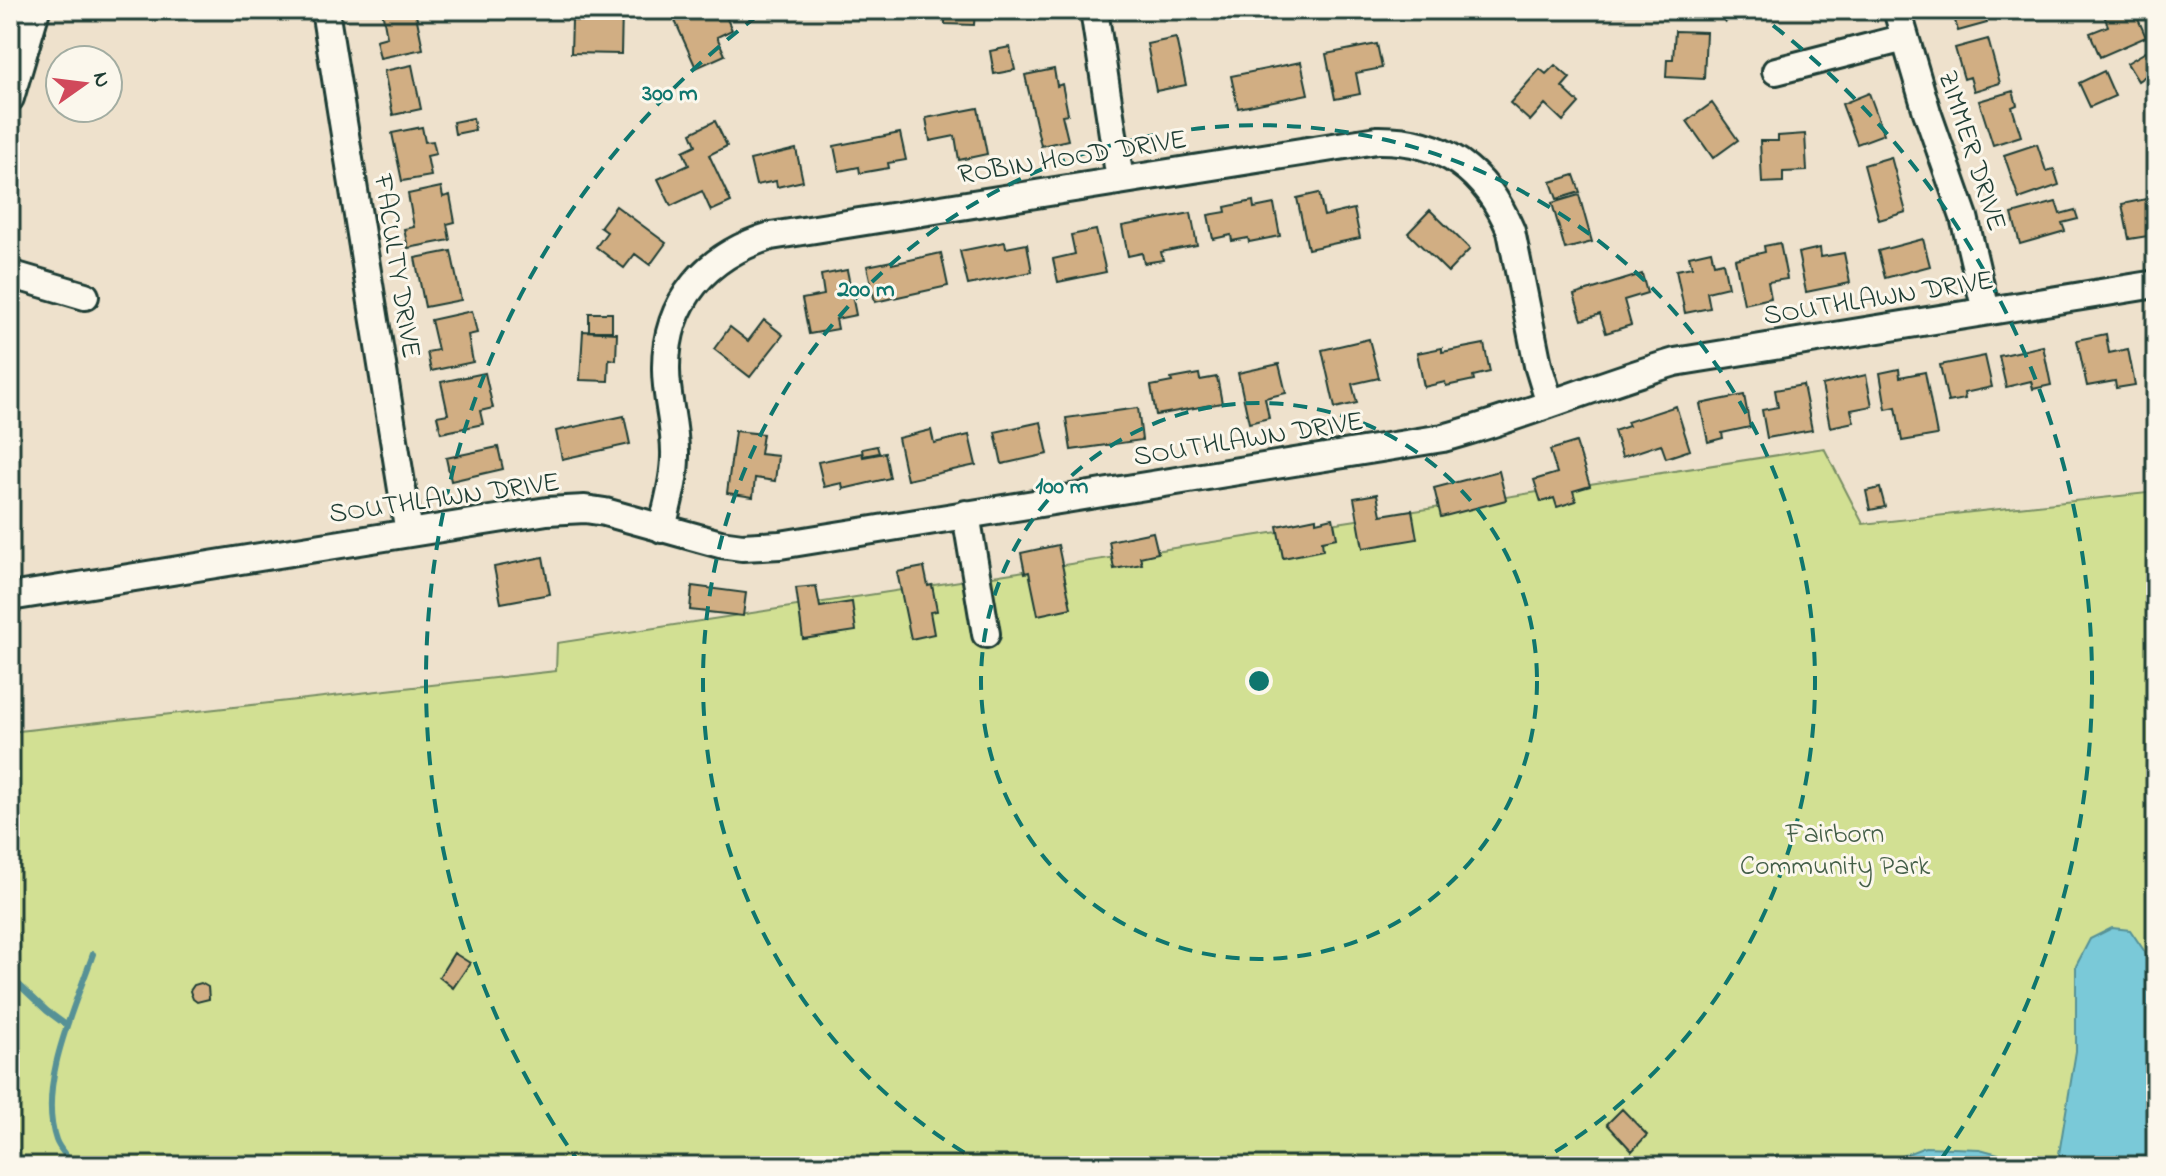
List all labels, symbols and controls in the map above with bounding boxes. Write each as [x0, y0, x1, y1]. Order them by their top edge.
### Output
north arrow [44, 44, 124, 124]
street label: ZIMMER DRIVE [1925, 65, 2016, 237]
text: N [83, 69, 118, 91]
text: 300 m [641, 77, 698, 112]
street label: ROBIN HOOD DRIVE [955, 120, 1190, 197]
street label: FACULTY DRIVE [361, 171, 430, 362]
street label: SOUTHLAWN DRIVE [1760, 261, 1997, 338]
text: 200 m [836, 273, 895, 308]
street label: SOUTHLAWN DRIVE [1130, 402, 1367, 479]
street label: SOUTHLAWN DRIVE [326, 463, 563, 536]
text: 100 m [1036, 470, 1089, 505]
centre of rings [1245, 667, 1273, 695]
park label: Fairborn Community Park [1740, 815, 1931, 888]

